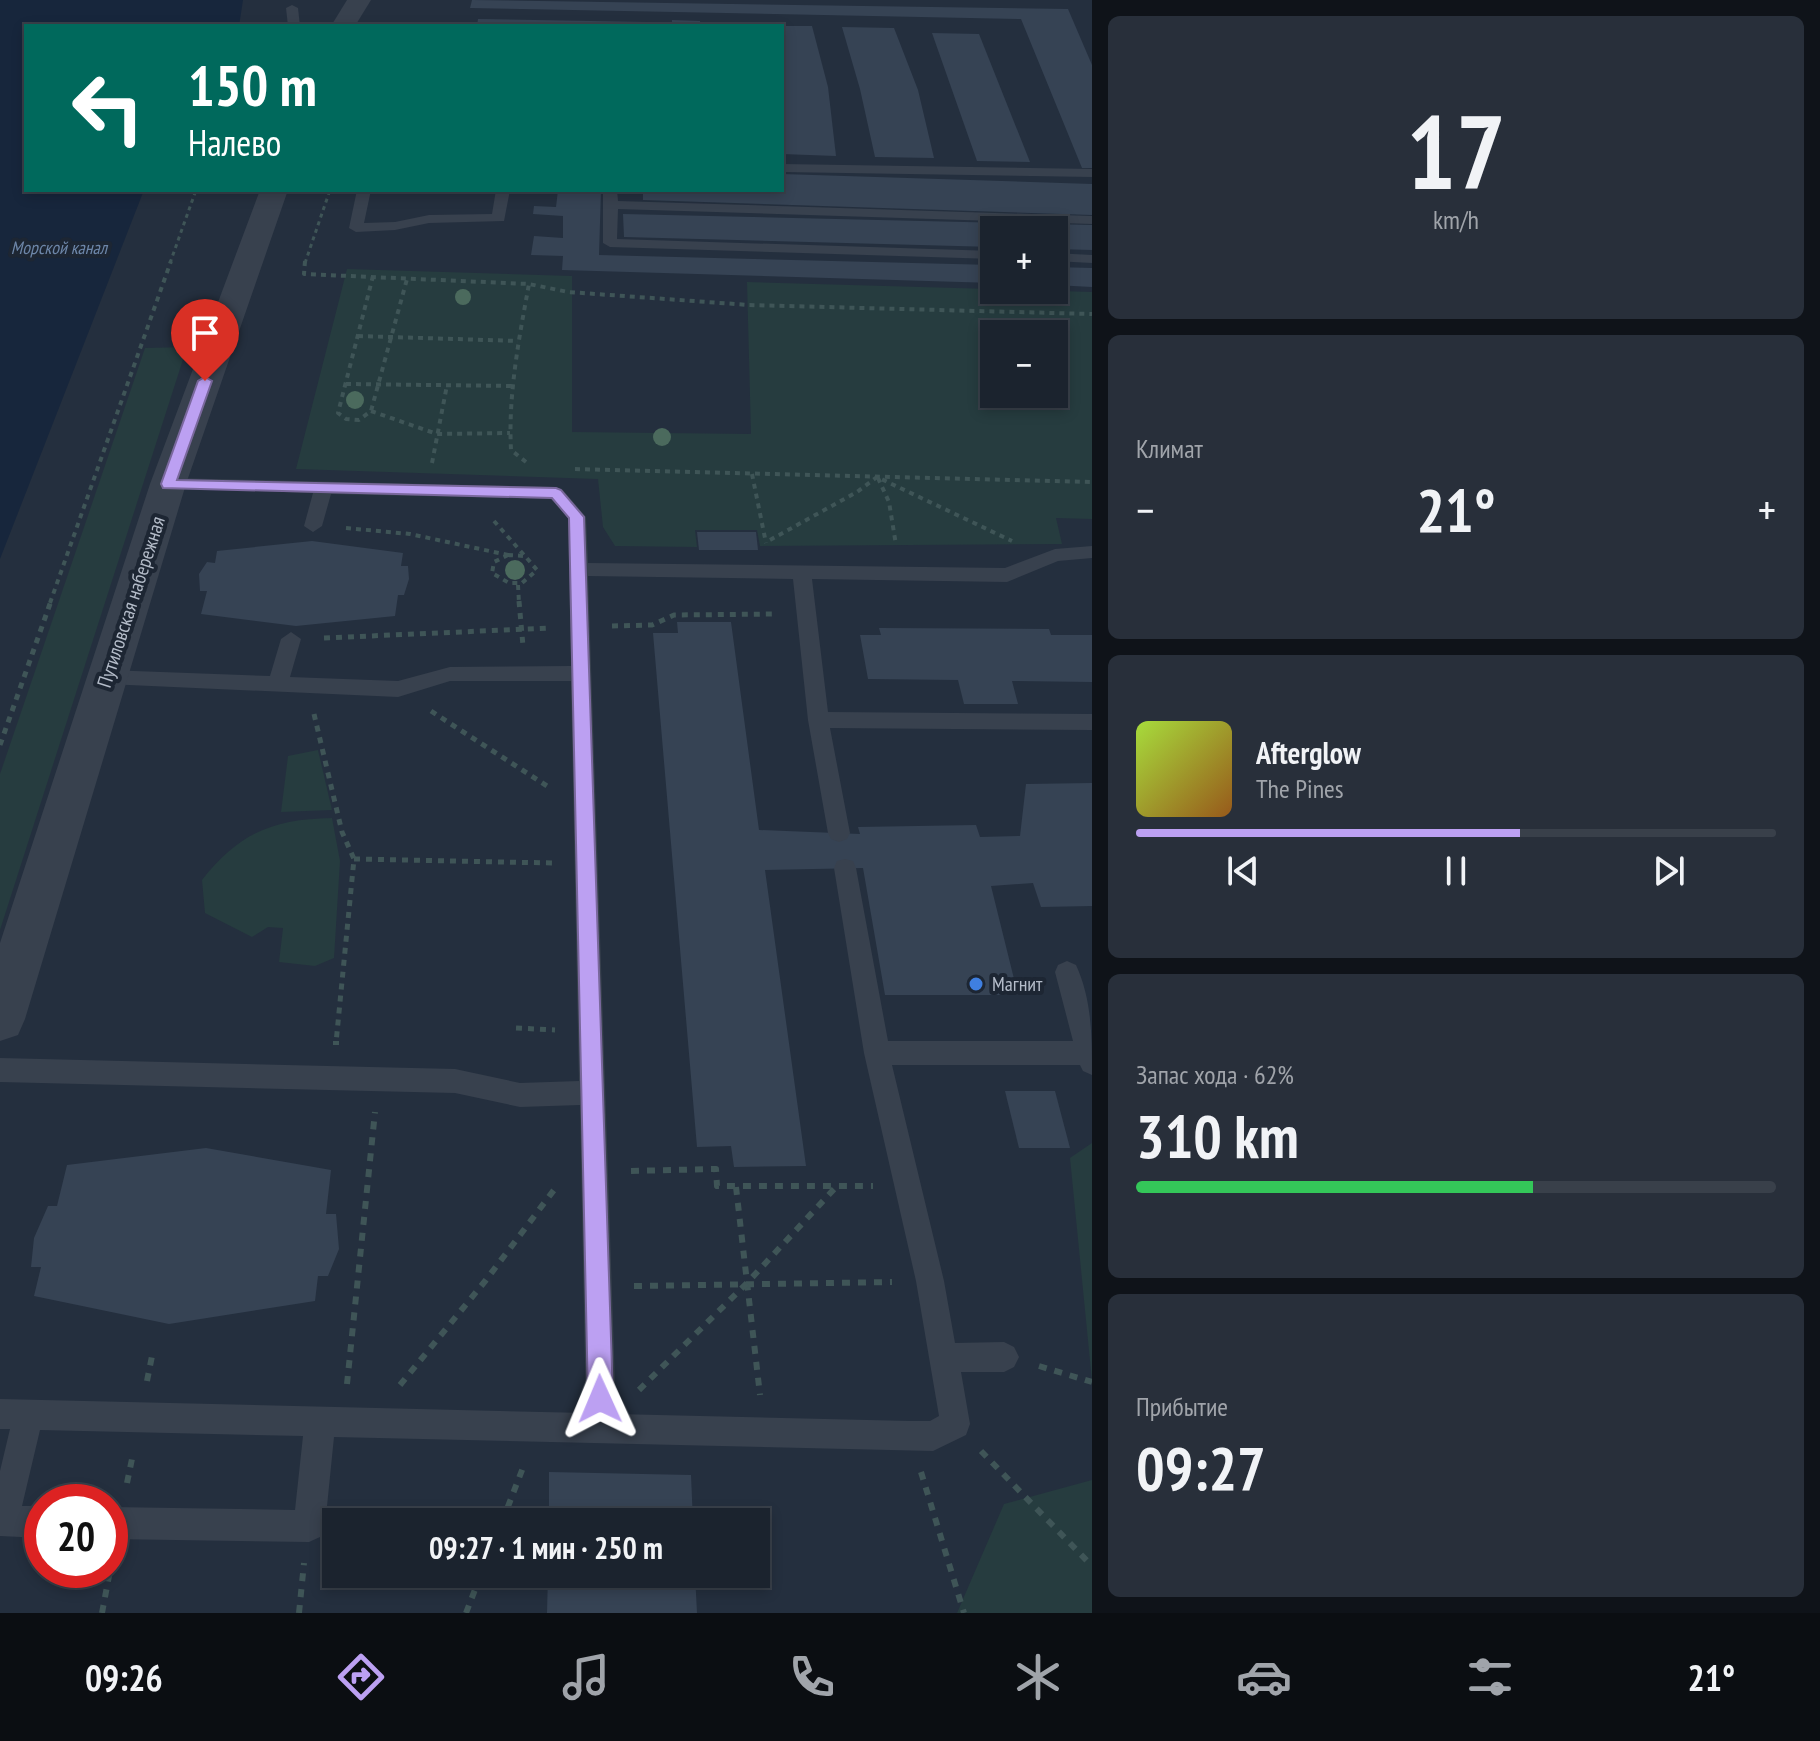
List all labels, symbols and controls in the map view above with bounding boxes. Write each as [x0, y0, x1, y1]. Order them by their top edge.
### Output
text: 150 m [188, 49, 317, 121]
icon: left [56, 56, 160, 160]
text: 17 [1406, 83, 1506, 218]
text: Налево [188, 119, 281, 166]
text: km/h [1433, 203, 1479, 236]
map controls [980, 216, 1068, 408]
button: + [980, 216, 1068, 304]
water label: Морской канал [11, 236, 109, 259]
pin [171, 299, 239, 381]
icon: arrive [183, 311, 227, 355]
button: − [980, 320, 1068, 408]
text: Климат [1136, 432, 1203, 465]
text: 21° [1416, 471, 1496, 549]
text: − [1136, 481, 1154, 538]
text: + [1758, 481, 1776, 538]
street label: Путиловская набережная [91, 513, 171, 691]
text: Afterglow [1256, 733, 1361, 772]
text: The Pines [1256, 772, 1344, 805]
icon: previous [1221, 849, 1265, 893]
icon: pause [1434, 849, 1478, 893]
icon: next [1647, 849, 1691, 893]
place label: Магнит [992, 971, 1043, 997]
marker: Магнит [967, 975, 985, 993]
text: Запас хода · 62% [1136, 1058, 1294, 1091]
text: 310 km [1136, 1097, 1299, 1175]
position arrow [558, 1357, 642, 1441]
text: Прибытие [1136, 1390, 1228, 1423]
text: 09:27 [1136, 1429, 1266, 1507]
speed limit sign: 20 [24, 1484, 128, 1588]
text: 09:27 · 1 мин · 250 m [429, 1528, 663, 1567]
icon: directions [333, 1649, 389, 1705]
icon: music [558, 1649, 614, 1705]
icon: phone [784, 1649, 840, 1705]
icon: climate [1010, 1649, 1066, 1705]
icon: car [1236, 1649, 1292, 1705]
icon: filters [1462, 1649, 1518, 1705]
text: 09:26 [85, 1654, 163, 1701]
text: 21° [1687, 1654, 1735, 1701]

